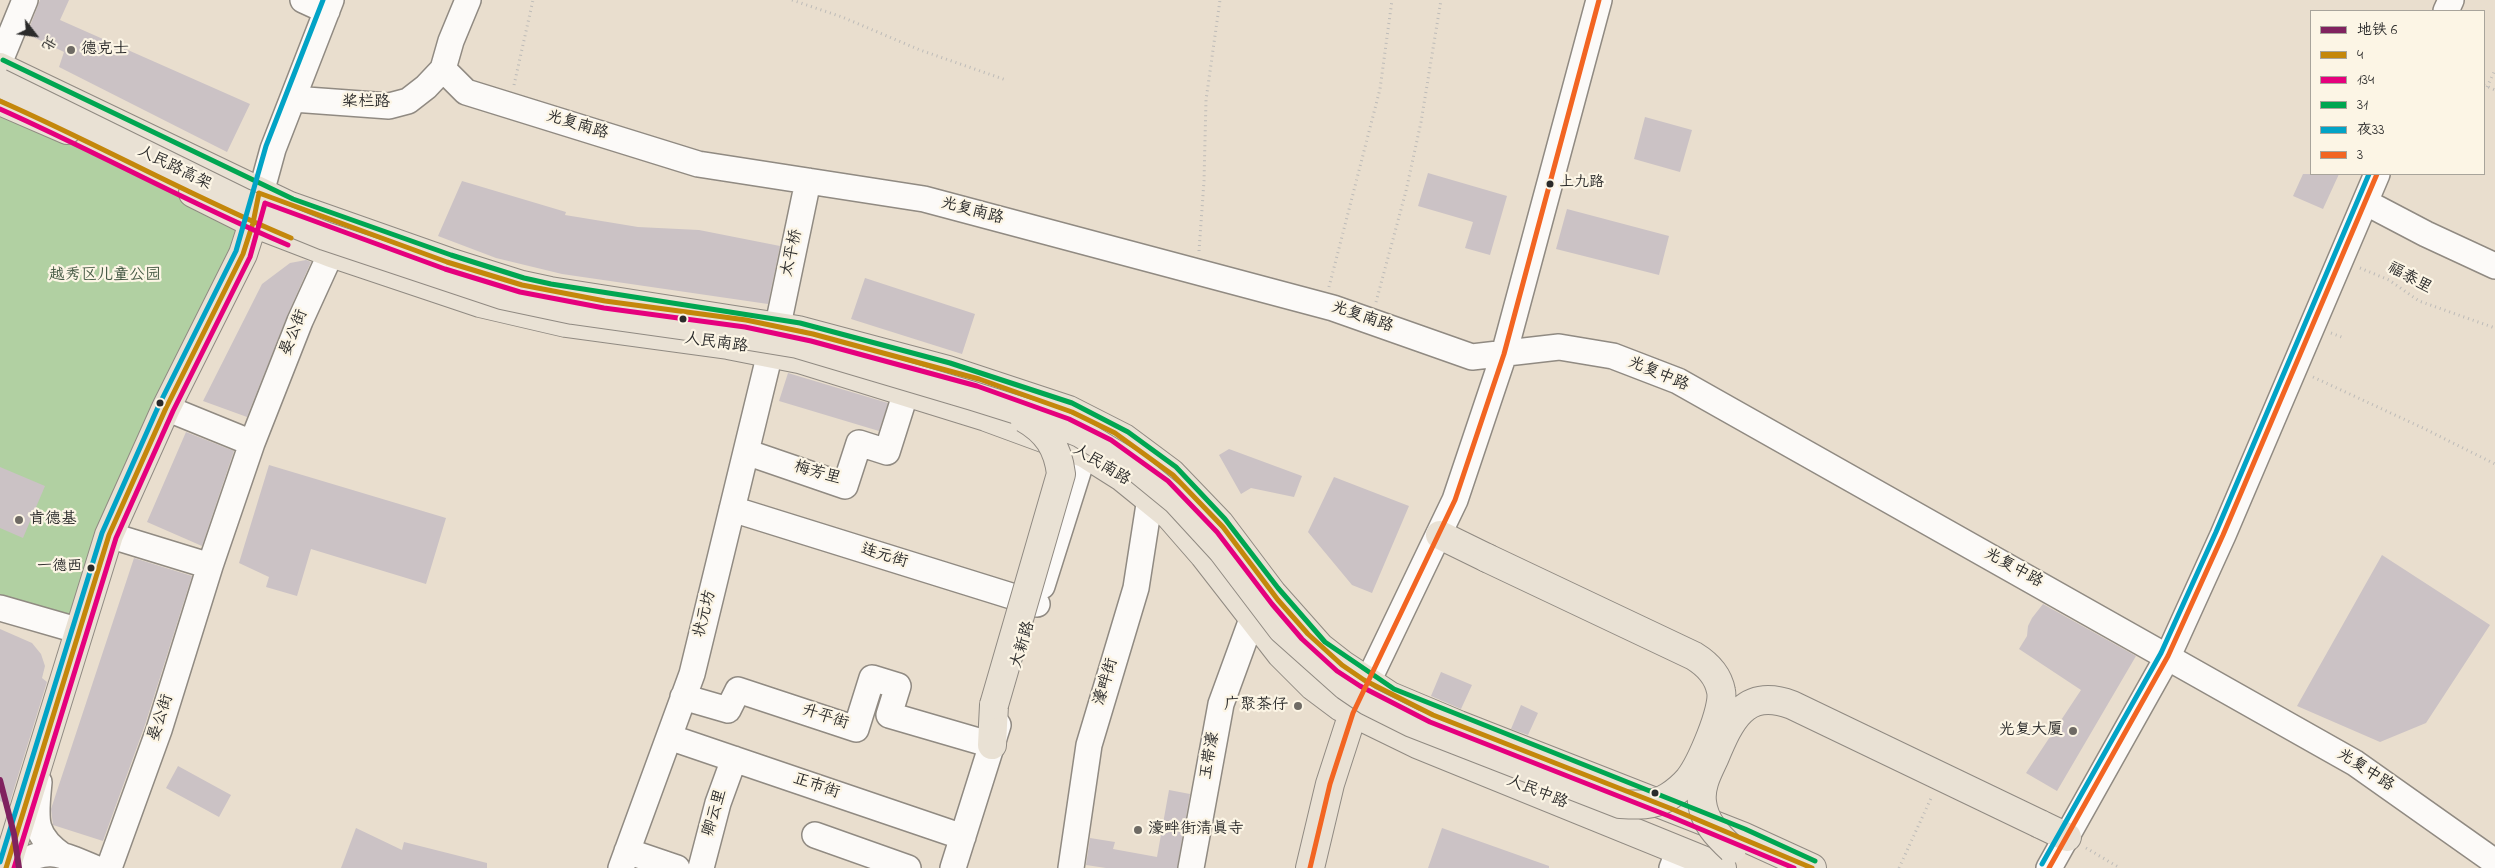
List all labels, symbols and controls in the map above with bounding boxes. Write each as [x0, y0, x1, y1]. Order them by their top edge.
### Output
north arrow [10, 10, 60, 60]
legend [2310, 10, 2485, 175]
text: 地铁 6 [2357, 19, 2397, 41]
text: 北 [36, 31, 61, 54]
place label: 德克士 [81, 40, 129, 60]
marker: 德克士 [65, 44, 77, 56]
text: 4 [2357, 44, 2363, 66]
text: 134 [2357, 69, 2374, 91]
street label: 桨栏路 [342, 93, 390, 113]
text: 31 [2357, 94, 2368, 116]
street label: 光复南路 [544, 107, 610, 145]
text: 夜33 [2357, 119, 2384, 141]
street label: 人民路高架 [134, 143, 214, 195]
text: 3 [2357, 144, 2363, 166]
place label: 上九路 [1559, 175, 1604, 193]
marker: 上九路 [1545, 179, 1555, 189]
street label: 光复南路 [939, 194, 1005, 230]
street label: 太平桥 [779, 228, 807, 278]
street label: 福泰里 [2383, 259, 2435, 299]
park label: 越秀区儿童公园 [49, 266, 161, 286]
street label: 光复南路 [1329, 299, 1395, 337]
street label: 晏公街 [277, 307, 313, 359]
unlabelled marker [678, 314, 688, 324]
street label: 人民南路 [683, 330, 749, 358]
street label: 光复中路 [1625, 354, 1691, 396]
unlabelled marker [155, 398, 165, 408]
street label: 人民南路 [1069, 441, 1133, 491]
street label: 梅芳里 [791, 458, 843, 490]
place label: 肯德基 [29, 510, 77, 530]
marker: 肯德基 [13, 514, 25, 526]
street label: 连元街 [858, 541, 910, 573]
street label: 光复中路 [1980, 545, 2046, 593]
place label: 一德西 [37, 559, 82, 577]
marker: 一德西 [86, 563, 96, 573]
street label: 状元坊 [691, 588, 721, 640]
street label: 大新路 [1008, 619, 1040, 671]
street label: 濠畔街 [1091, 656, 1123, 708]
street label: 晏公街 [145, 692, 179, 744]
place label: 广聚茶仔 [1224, 696, 1288, 716]
marker: 广聚茶仔 [1292, 700, 1304, 712]
street label: 升平街 [799, 701, 851, 735]
place label: 光复大厦 [1999, 721, 2063, 741]
marker: 光复大厦 [2067, 725, 2079, 737]
street label: 玉带濠 [1197, 731, 1225, 781]
street label: 光复中路 [2333, 746, 2397, 796]
street label: 正市街 [790, 770, 842, 804]
street label: 人民中路 [1504, 772, 1570, 814]
street label: 卿云里 [700, 787, 732, 839]
unlabelled marker [1650, 788, 1660, 798]
place label: 濠畔街清真寺 [1148, 820, 1244, 840]
marker: 濠畔街清真寺 [1132, 824, 1144, 836]

